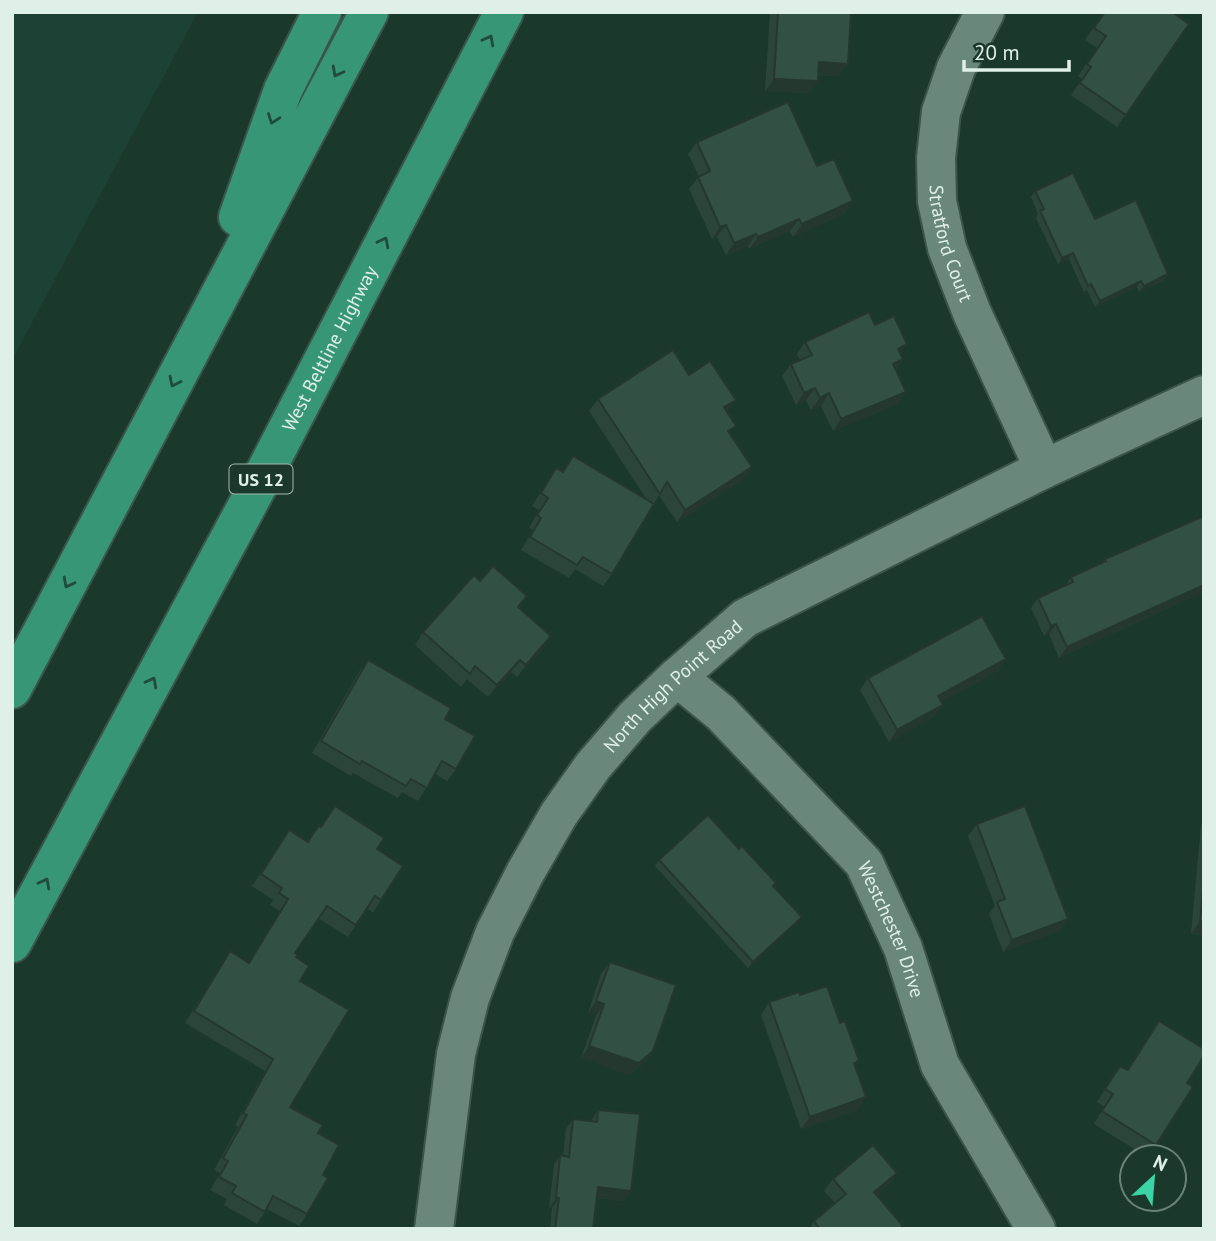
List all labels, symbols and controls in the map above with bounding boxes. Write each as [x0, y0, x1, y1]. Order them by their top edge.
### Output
scale bar [964, 28, 1069, 72]
one-way arrow [480, 35, 494, 48]
text: 20 m [974, 39, 1020, 66]
one-way arrow [332, 65, 345, 78]
one-way arrow [267, 112, 281, 124]
street label: Stratford Court [925, 184, 979, 306]
one-way arrow [375, 237, 389, 249]
street label: West Beltline Highway [276, 261, 382, 435]
one-way arrow [168, 375, 182, 387]
road number: US 12 [230, 464, 292, 494]
one-way arrow [63, 576, 76, 589]
street label: North High Point Road [598, 614, 747, 757]
one-way arrow [144, 677, 157, 689]
street label: Westchester Drive [853, 857, 930, 1000]
one-way arrow [36, 877, 50, 890]
north arrow [1118, 1143, 1188, 1213]
text: N [1150, 1149, 1171, 1176]

